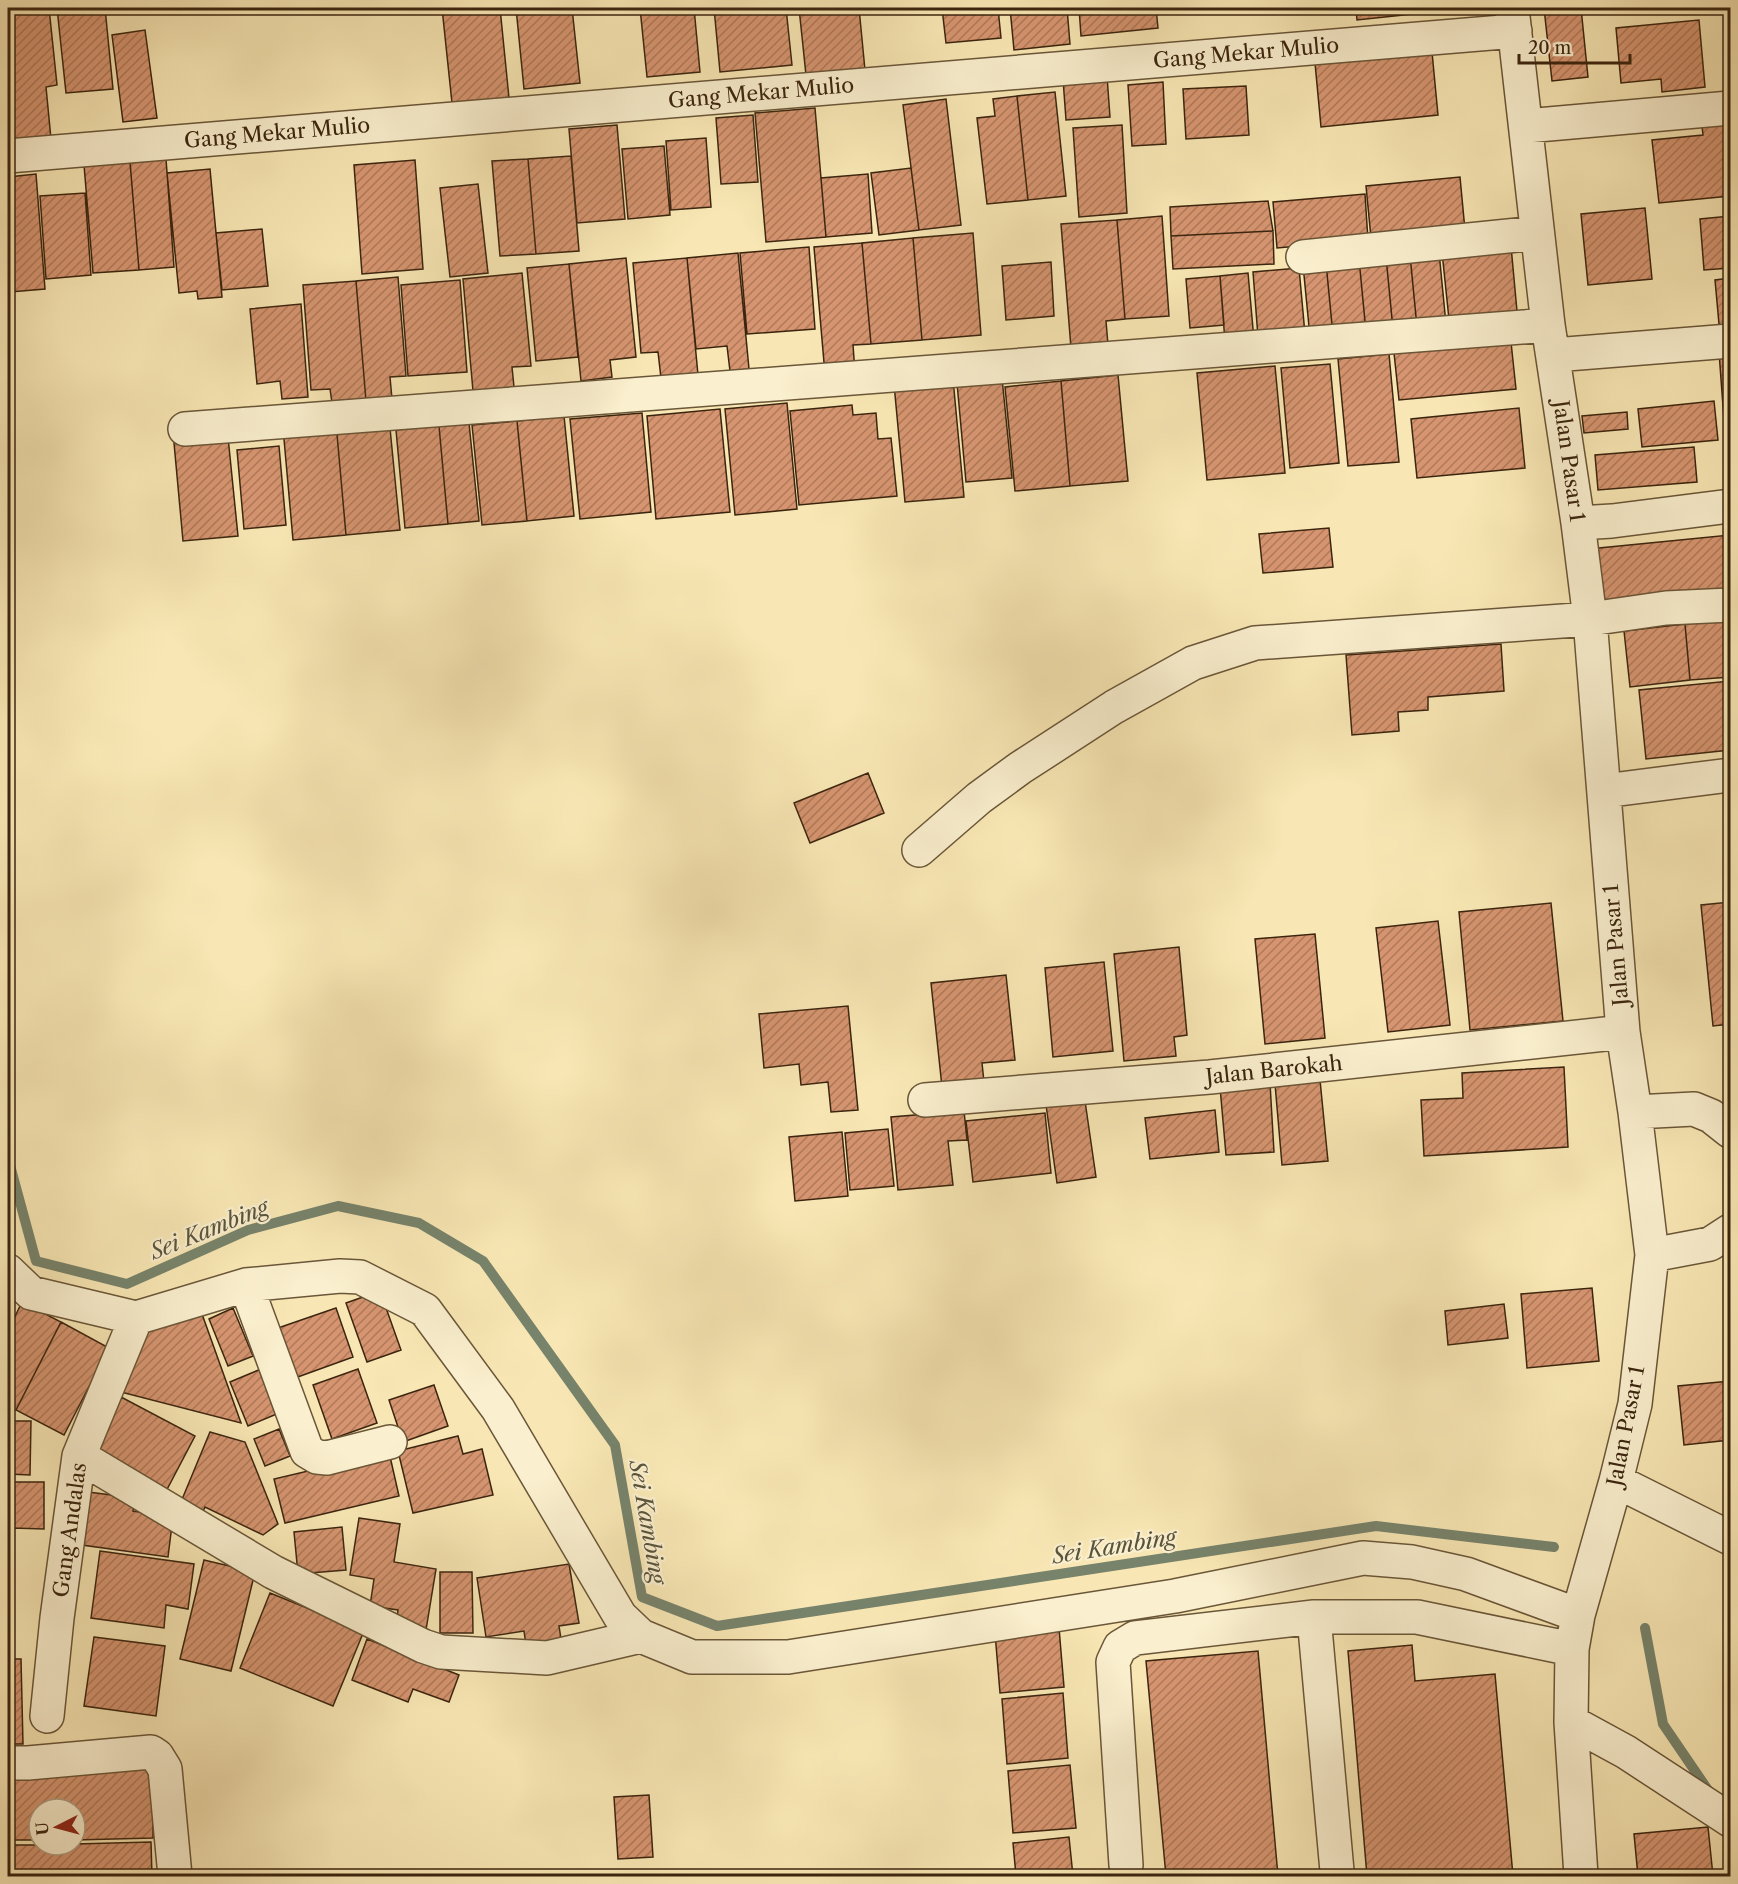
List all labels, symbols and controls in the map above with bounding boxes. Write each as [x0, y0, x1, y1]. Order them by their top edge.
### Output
scale bar [1519, 27, 1630, 65]
street label: Gang Mekar Mulio [1152, 32, 1340, 73]
text: 20 m [1528, 37, 1572, 59]
street label: Gang Mekar Mulio [667, 72, 855, 113]
street label: Gang Mekar Mulio [183, 112, 371, 153]
street label: Jalan Pasar 1 [1548, 396, 1590, 523]
street label: Jalan Pasar 1 [1598, 883, 1634, 1010]
street label: Jalan Barokah [1201, 1050, 1344, 1089]
water label: Sei Kambing [144, 1193, 274, 1266]
street label: Jalan Pasar 1 [1601, 1363, 1649, 1491]
water label: Sei Kambing [623, 1456, 672, 1588]
street label: Gang Andalas [48, 1461, 91, 1599]
water label: Sei Kambing [1048, 1523, 1180, 1570]
north arrow [27, 1797, 87, 1857]
text: U [31, 1821, 53, 1836]

